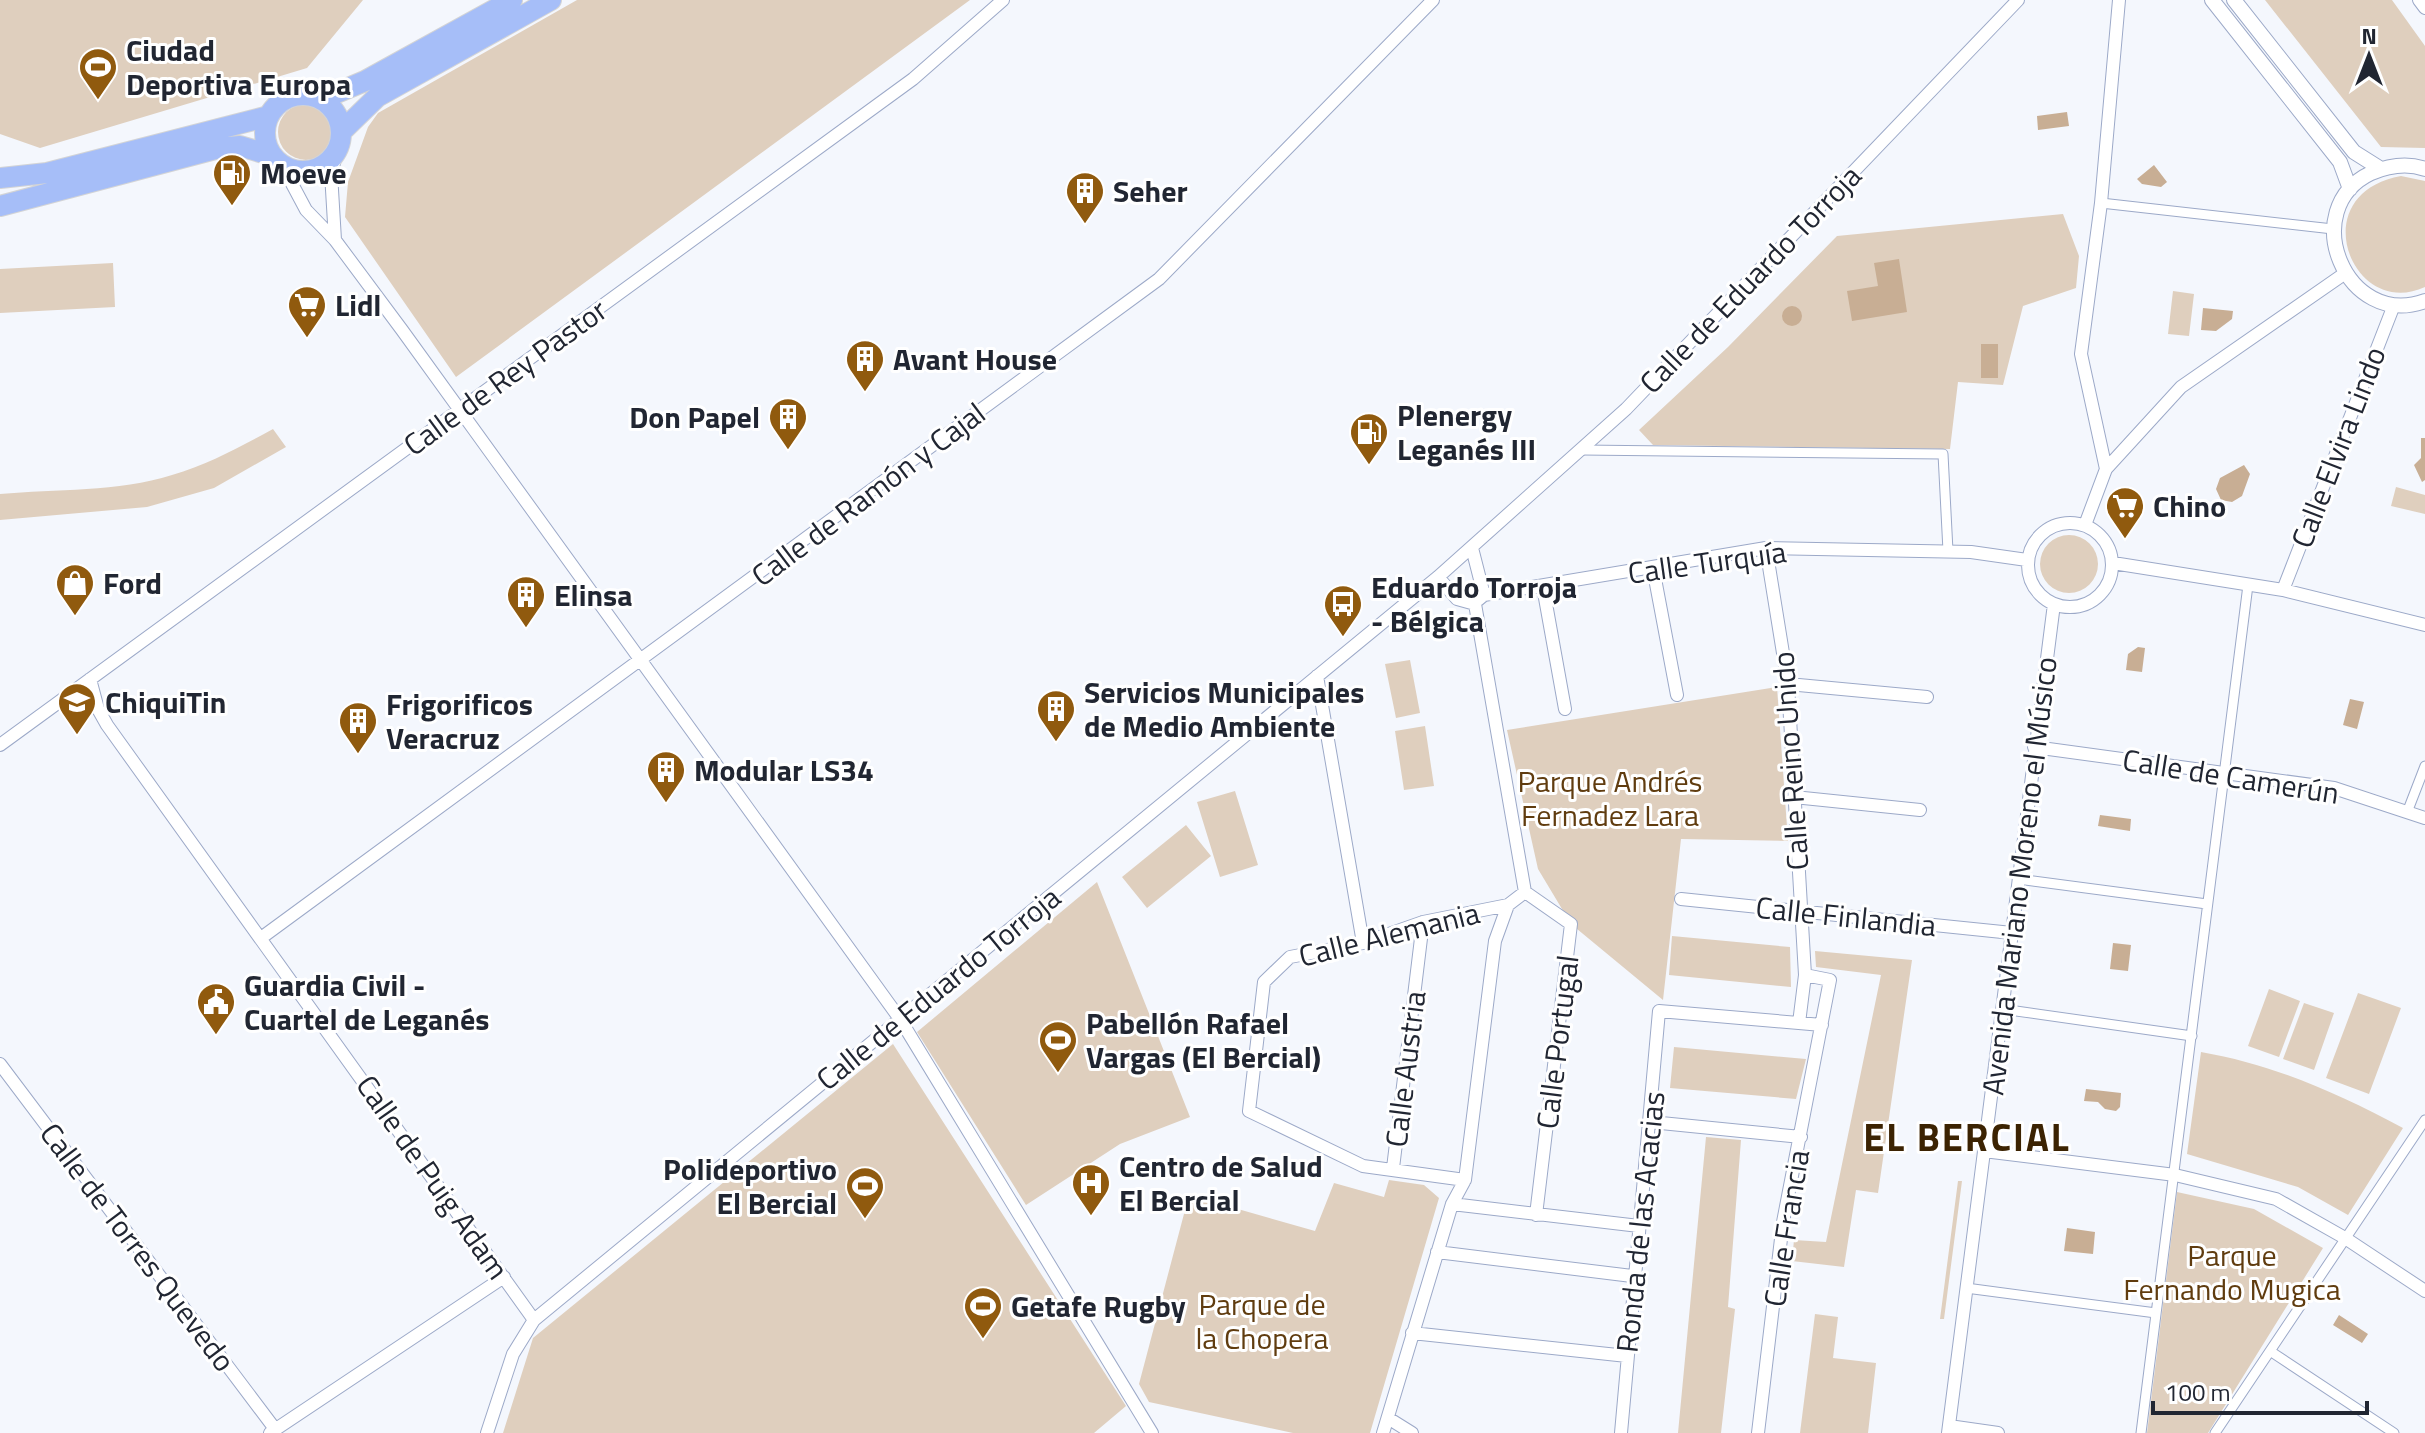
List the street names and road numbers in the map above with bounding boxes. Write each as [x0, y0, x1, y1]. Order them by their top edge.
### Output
street label: Calle de Eduardo Torroja [1628, 154, 1872, 404]
street label: Calle de Rey Pastor [394, 287, 616, 467]
street label: Calle Elvira Lindo [2278, 340, 2398, 554]
street label: Calle de Ramón y Cajal [741, 391, 995, 597]
street label: Calle Turquía [1625, 528, 1789, 596]
street label: Calle Reino Unido [1759, 650, 1821, 872]
street label: Avenida Mariano Moreno el Músico [1969, 654, 2069, 1098]
street label: Calle de Camerún [2119, 736, 2343, 816]
street label: Calle de Eduardo Torroja [806, 875, 1070, 1101]
street label: Calle Finlandia [1754, 884, 1938, 948]
street label: Calle Alemania [1294, 889, 1484, 979]
street label: Calle Portugal [1524, 952, 1590, 1132]
street label: Calle Austria [1373, 988, 1437, 1150]
street label: Calle de Puig Adam [345, 1065, 521, 1289]
street label: Ronda de las Acacias [1603, 1089, 1677, 1355]
street label: Calle de Torres Quevedo [29, 1113, 247, 1381]
street label: Calle Francia [1751, 1146, 1821, 1310]

